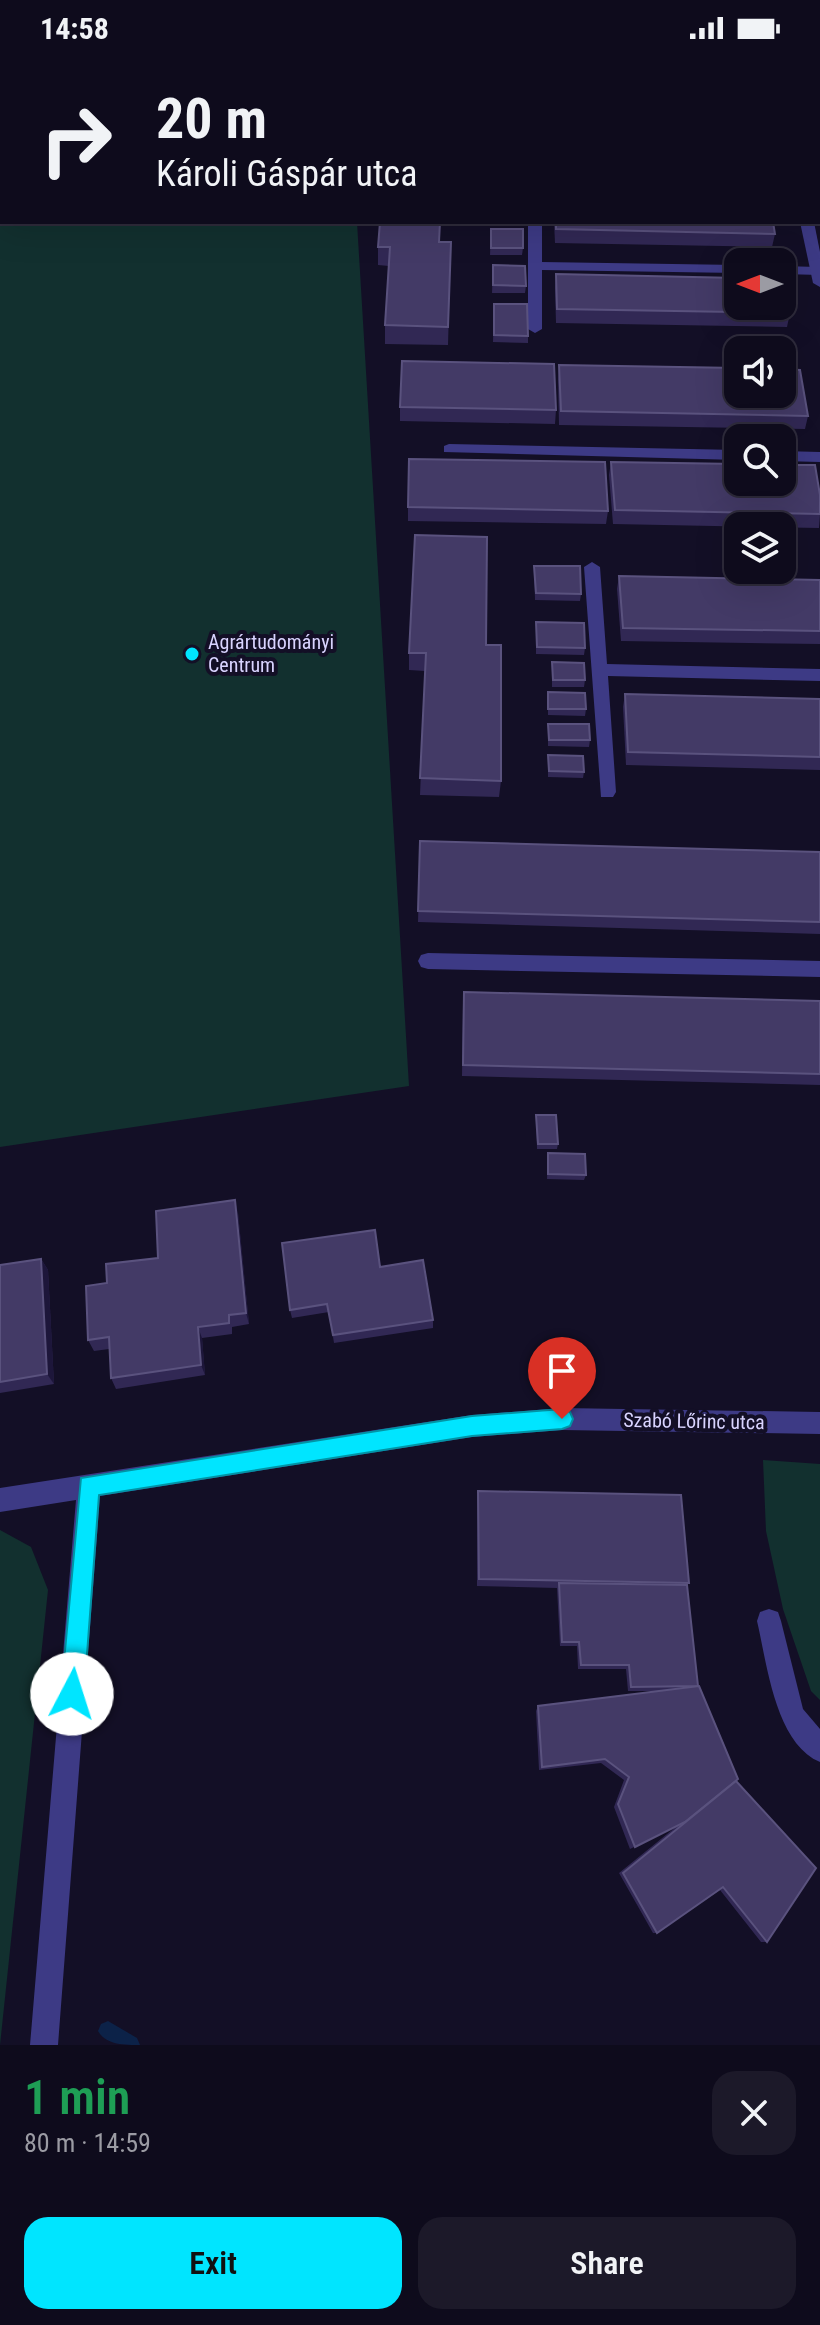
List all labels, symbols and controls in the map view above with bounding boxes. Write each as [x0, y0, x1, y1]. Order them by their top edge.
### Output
text: 14:58 [40, 11, 109, 46]
text: 20 m [156, 86, 267, 152]
icon: right [24, 88, 128, 192]
text: Károli Gáspár utca [156, 153, 417, 195]
north arrow [724, 248, 796, 320]
map controls [724, 248, 796, 584]
button: sound [724, 336, 796, 408]
button: search [724, 424, 796, 496]
button: layers [724, 512, 796, 584]
place label: Agrártudományi Centrum [208, 630, 334, 677]
marker: Agrártudományi Centrum [183, 645, 201, 663]
pin [528, 1337, 596, 1419]
icon: arrive [540, 1349, 584, 1393]
street label: Szabó Lőrinc utca [623, 1408, 765, 1434]
position arrow [30, 1652, 114, 1736]
text: 1 min [24, 2069, 130, 2126]
button: close [712, 2071, 796, 2155]
text: 80 m · 14:59 [24, 2128, 151, 2158]
button: Exit [24, 2217, 402, 2309]
button: Share [418, 2217, 796, 2309]

